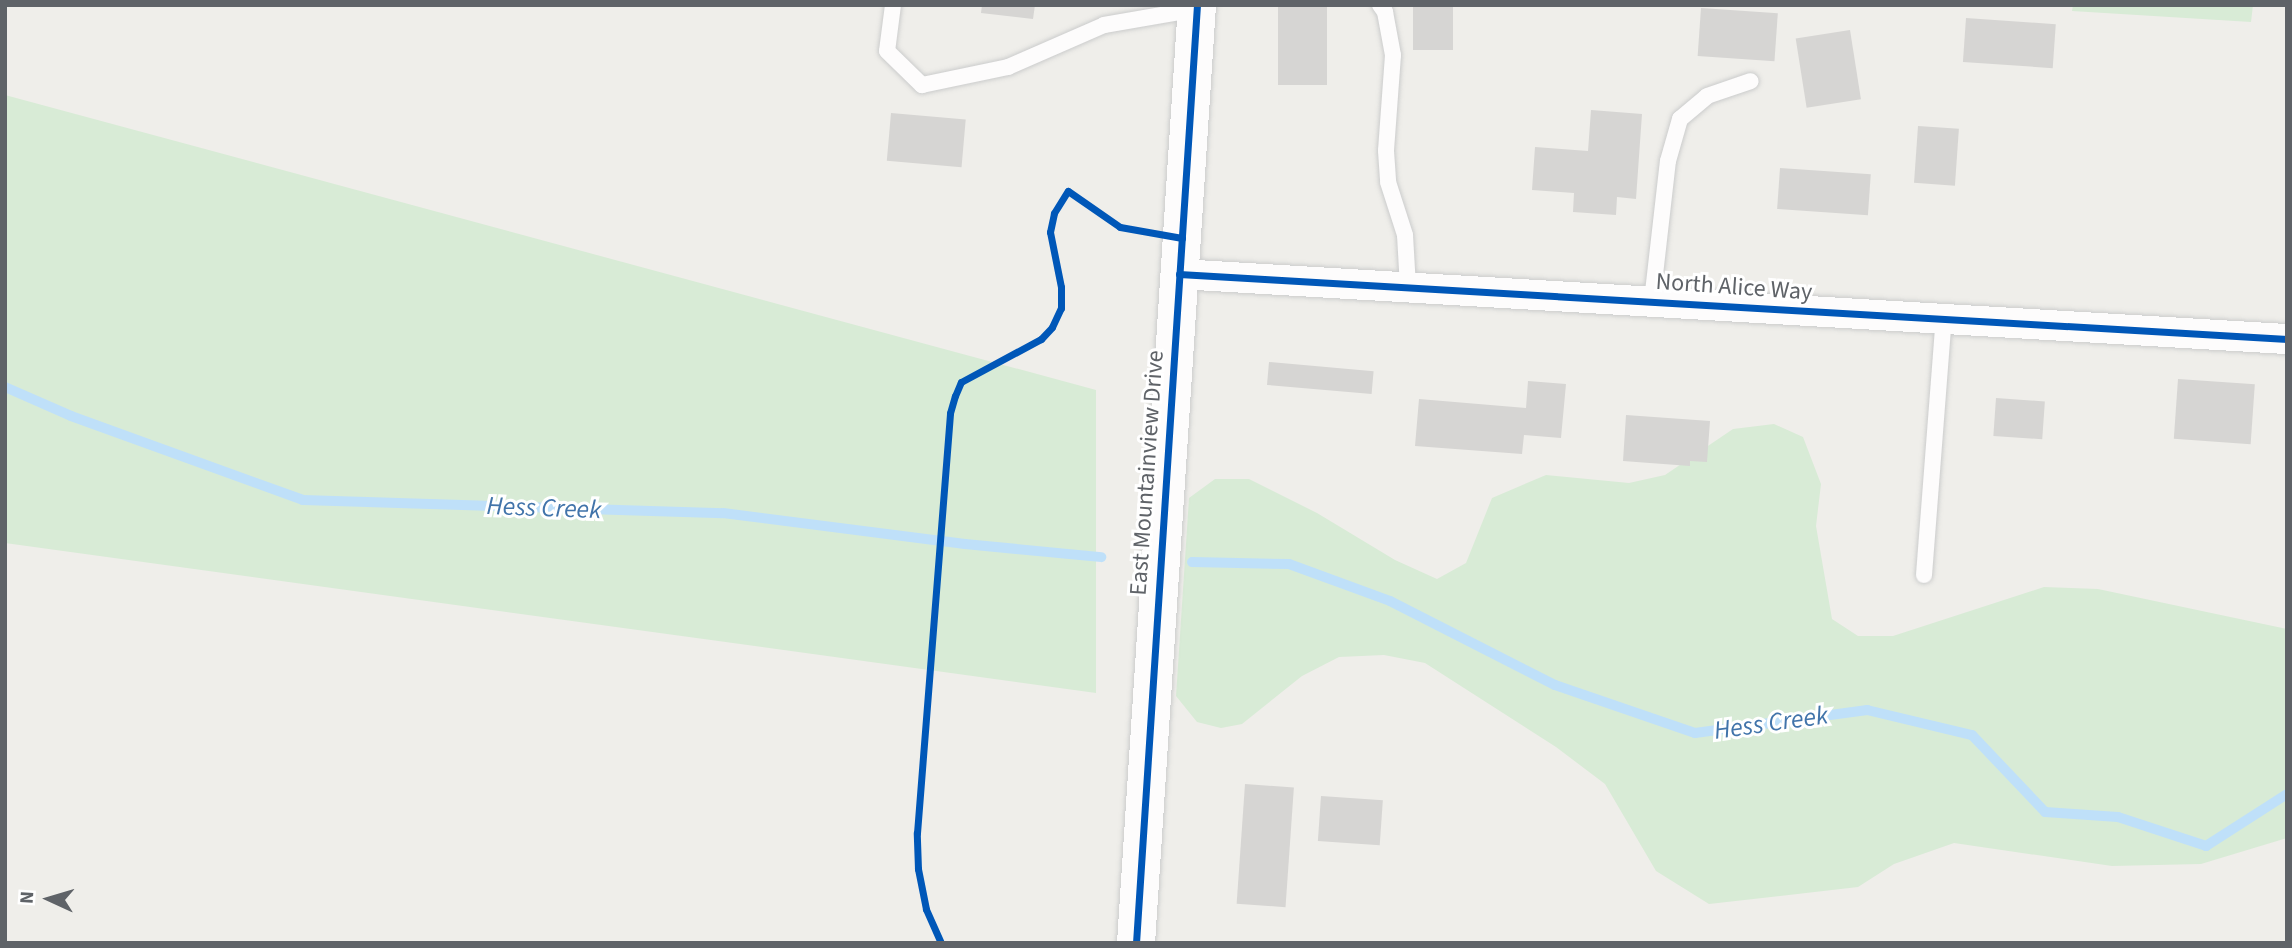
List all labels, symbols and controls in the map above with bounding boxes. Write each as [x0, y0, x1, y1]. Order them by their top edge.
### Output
street label: North Alice Way [1655, 267, 1813, 307]
street label: East Mountainview Drive [1124, 349, 1170, 597]
water label: Hess Creek [486, 490, 602, 526]
water label: Hess Creek [1712, 700, 1830, 746]
north arrow [14, 864, 84, 934]
text: N [14, 890, 41, 905]

